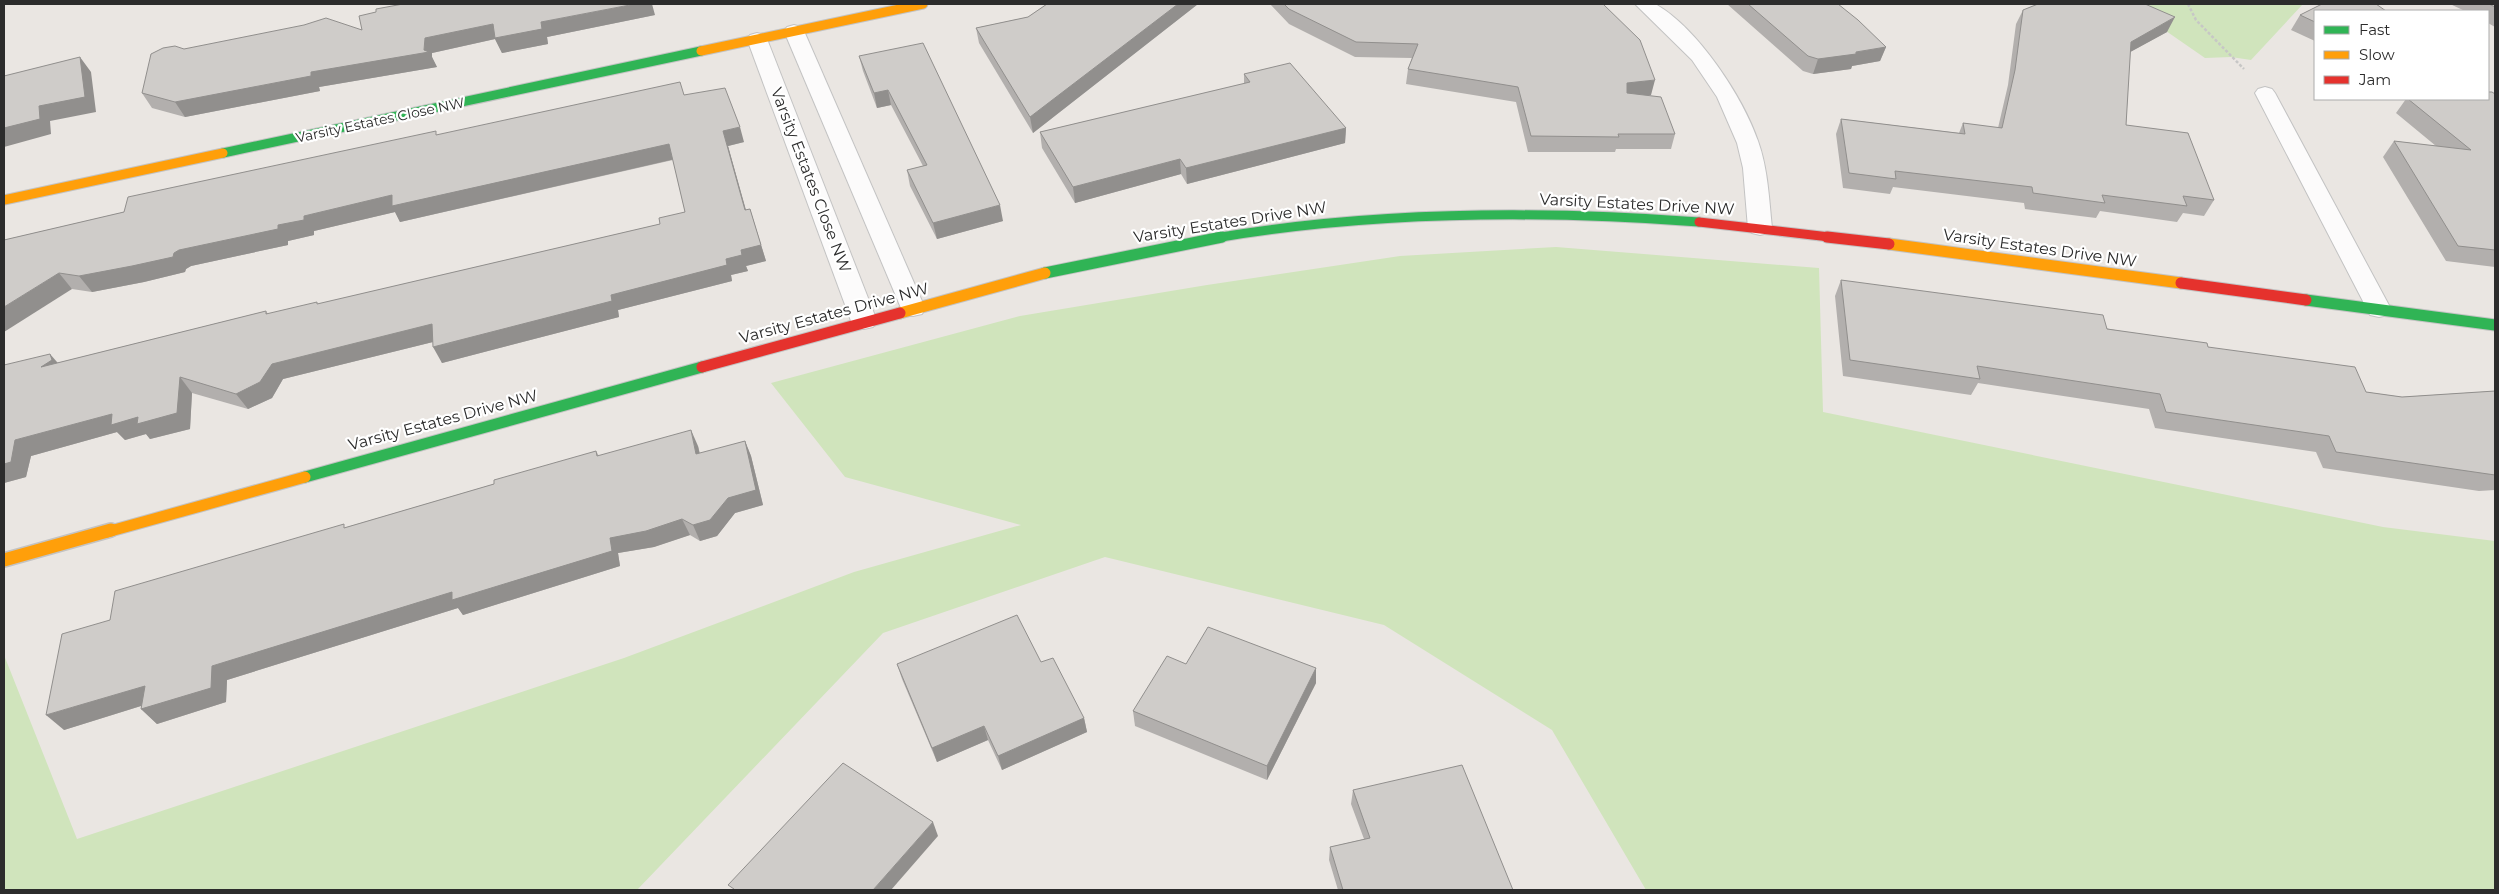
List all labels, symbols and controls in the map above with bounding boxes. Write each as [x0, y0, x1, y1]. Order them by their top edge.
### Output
legend [2314, 10, 2489, 100]
text: Fast [2359, 20, 2390, 39]
text: Slow [2359, 45, 2395, 64]
text: Jam [2358, 70, 2391, 89]
street label: Varsity Estates Close NW [767, 85, 855, 275]
street label: Varsity Estates Close NW [294, 93, 466, 147]
street label: Varsity Estates Drive NW [1539, 189, 1735, 219]
street label: Varsity Estates Drive NW [1132, 197, 1328, 247]
street label: Varsity Estates Drive NW [1942, 225, 2138, 271]
street label: Varsity Estates Drive NW [737, 278, 931, 347]
street label: Varsity Estates Drive NW [346, 385, 540, 454]

